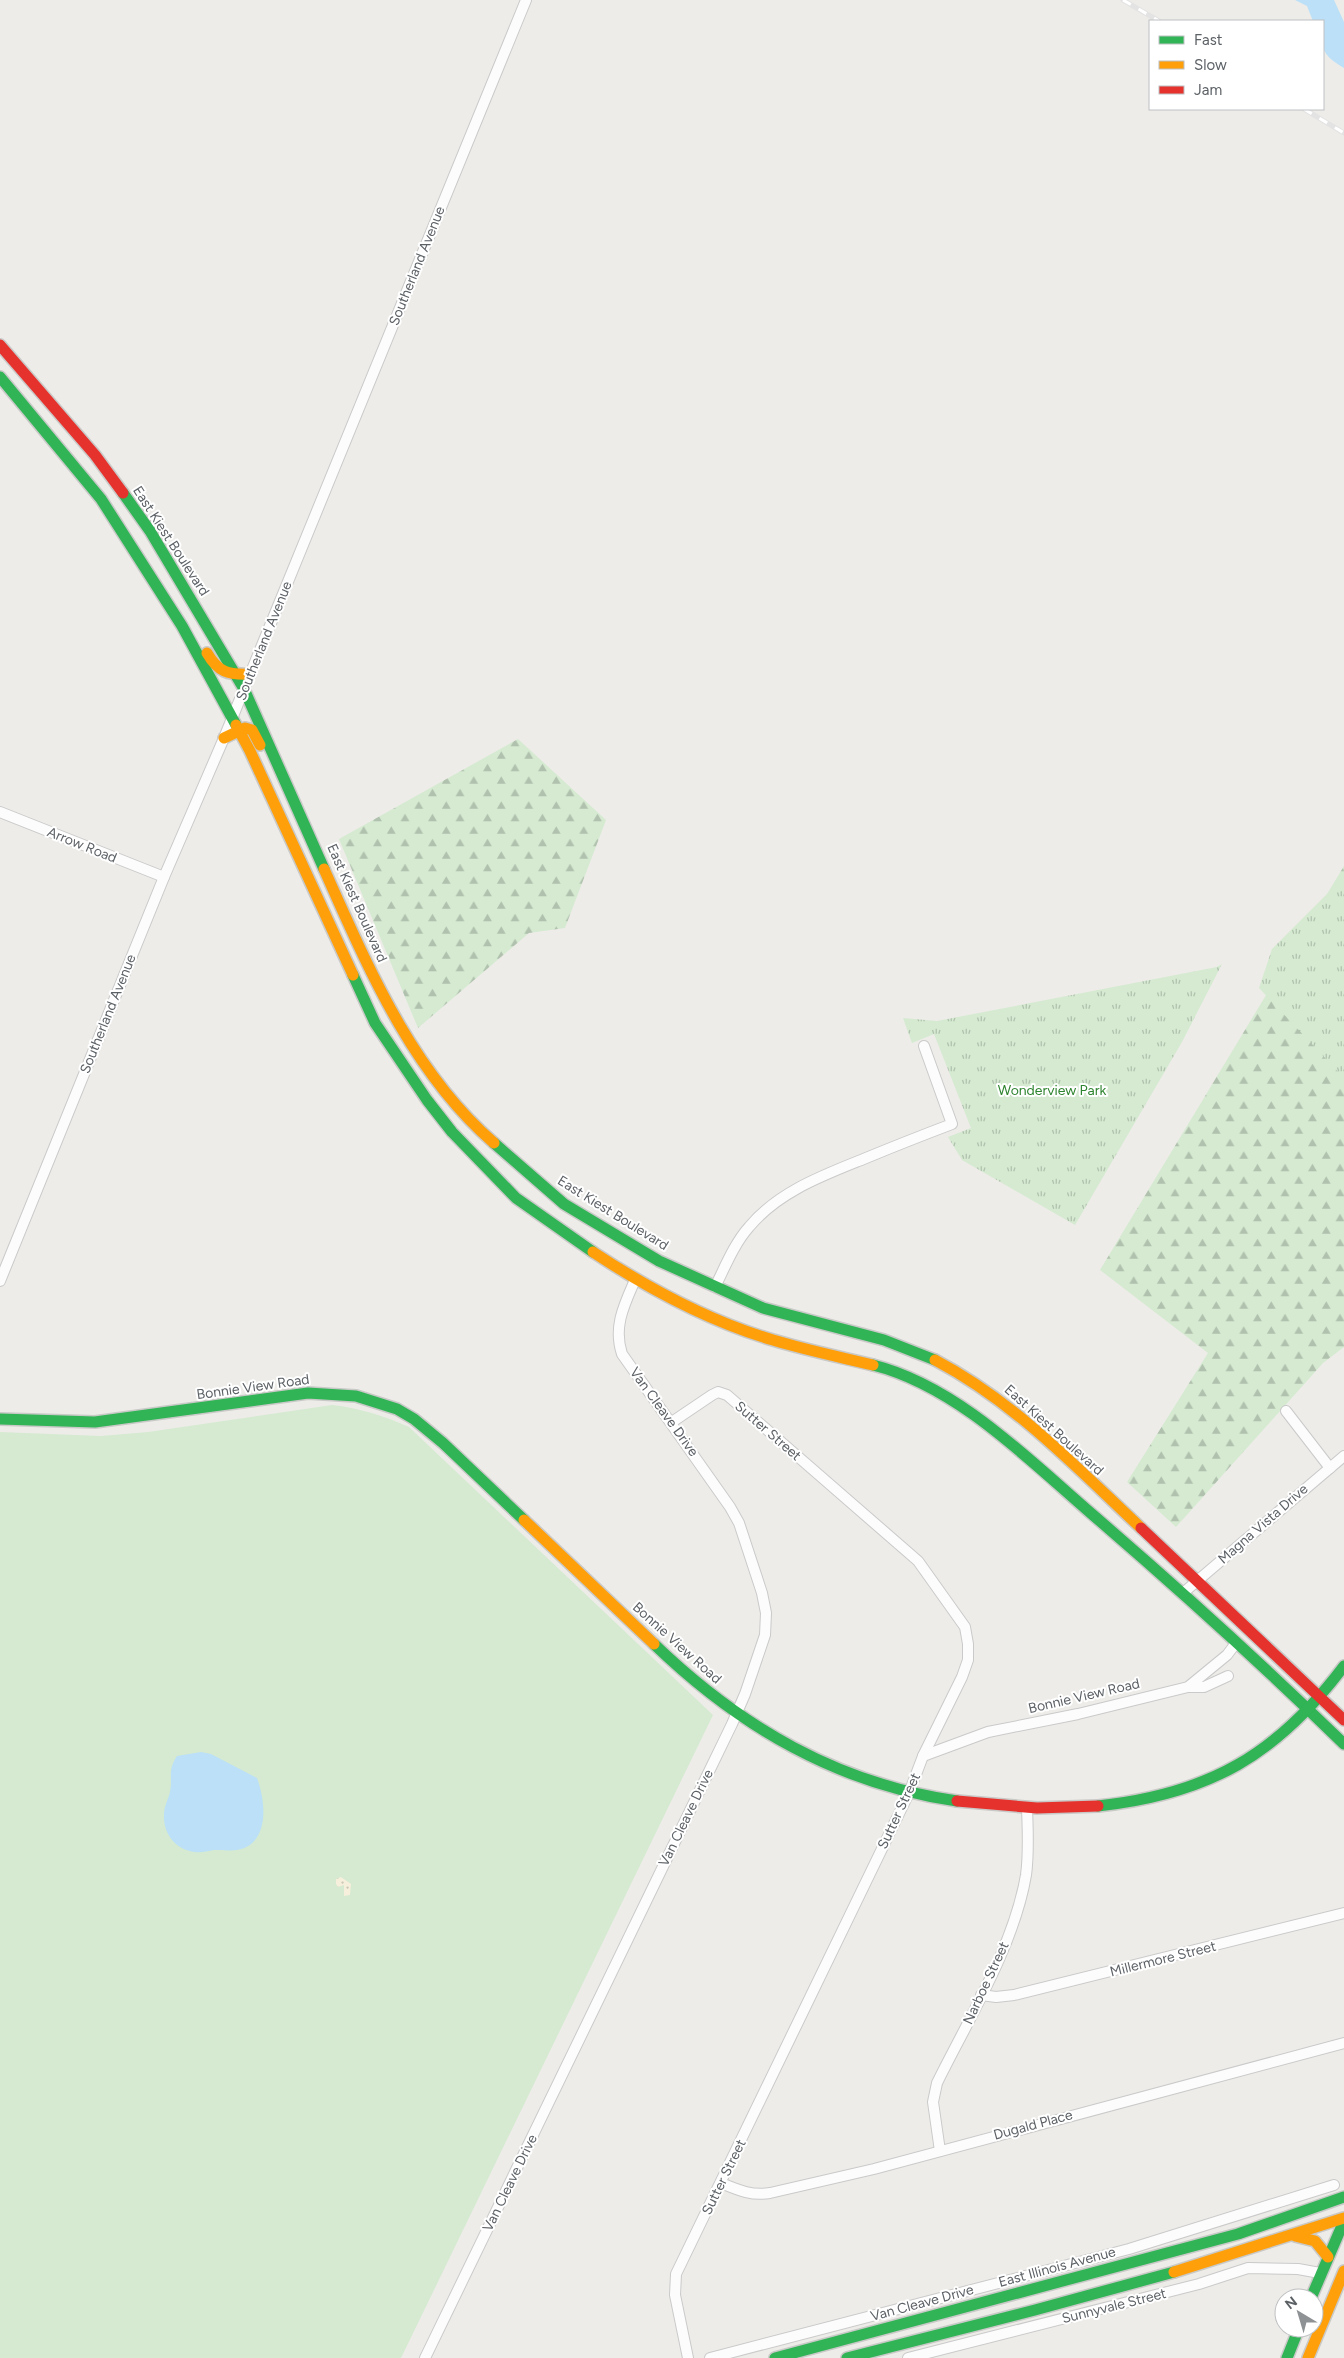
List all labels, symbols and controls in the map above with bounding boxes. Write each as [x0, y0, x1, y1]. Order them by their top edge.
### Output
legend [1149, 20, 1324, 110]
text: Fast [1194, 31, 1223, 49]
text: Slow [1194, 56, 1227, 74]
text: Jam [1194, 81, 1222, 99]
street label: Southerland Avenue [385, 204, 449, 328]
street label: East Kiest Boulevard [129, 483, 213, 599]
street label: Southerland Avenue [232, 579, 296, 703]
street label: Arrow Road [45, 823, 119, 867]
street label: East Kiest Boulevard [323, 841, 391, 965]
street label: Southerland Avenue [76, 952, 140, 1076]
park label: Wonderview Park [998, 1082, 1106, 1099]
street label: East Kiest Boulevard [554, 1172, 672, 1254]
street label: Van Cleave Drive [626, 1364, 702, 1460]
street label: Bonnie View Road [196, 1371, 310, 1403]
street label: East Kiest Boulevard [1001, 1381, 1107, 1479]
street label: Sutter Street [731, 1398, 805, 1464]
street label: Magna Vista Drive [1215, 1480, 1312, 1568]
street label: Bonnie View Road [629, 1599, 725, 1687]
street label: Bonnie View Road [1027, 1675, 1141, 1717]
street label: Van Cleave Drive [655, 1766, 717, 1869]
street label: Sutter Street [874, 1770, 924, 1852]
street label: Millermore Street [1108, 1938, 1218, 1980]
street label: Narboe Street [959, 1939, 1013, 2027]
street label: Dugald Place [992, 2106, 1075, 2144]
street label: Van Cleave Drive [479, 2131, 541, 2234]
street label: Sutter Street [698, 2136, 750, 2218]
street label: East Illinois Avenue [997, 2243, 1118, 2291]
street label: Van Cleave Drive [869, 2281, 976, 2325]
street label: Sunnyvale Street [1060, 2285, 1168, 2327]
north arrow [1274, 2288, 1324, 2338]
text: N [1282, 2293, 1301, 2313]

